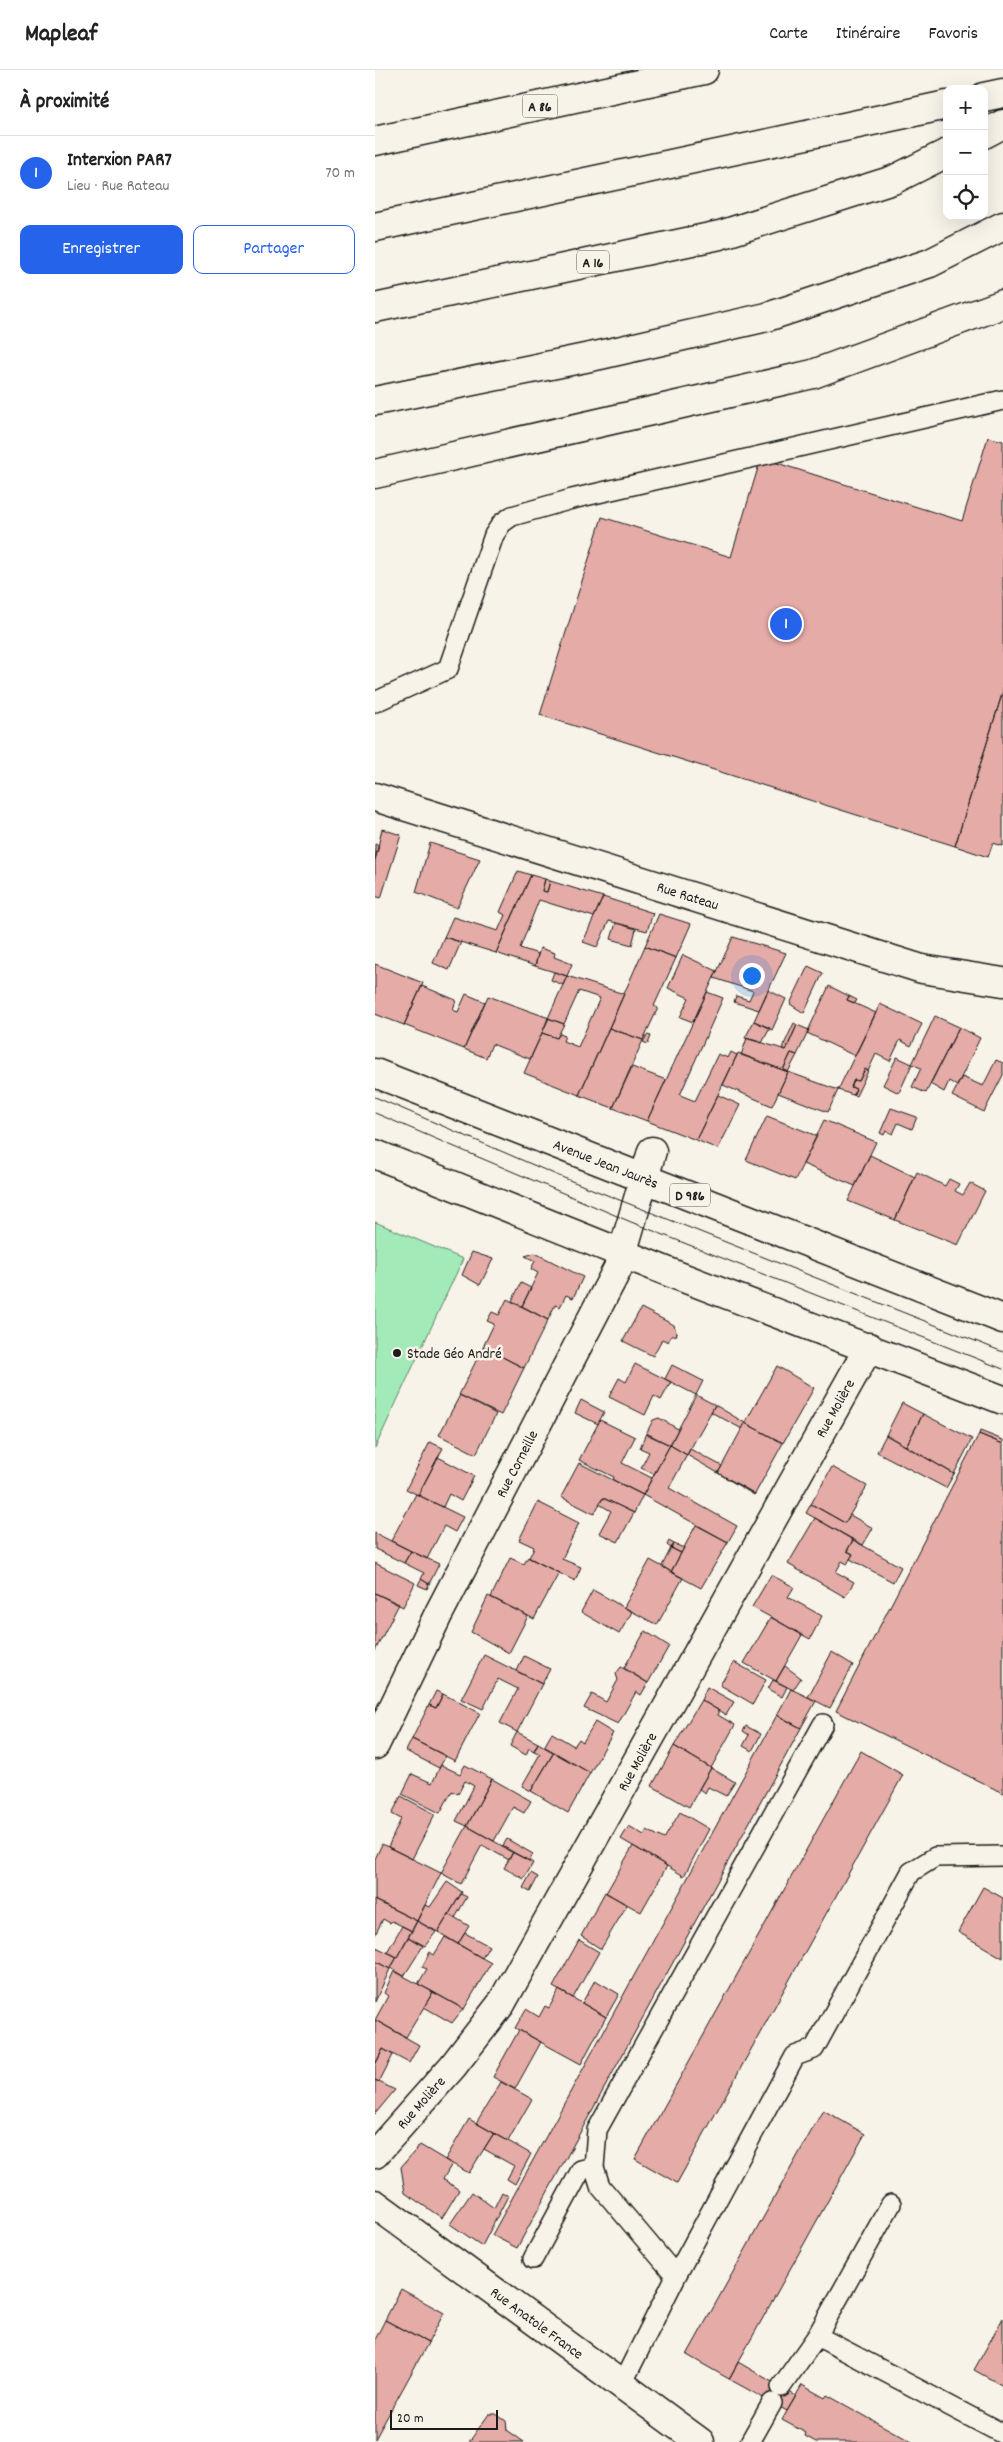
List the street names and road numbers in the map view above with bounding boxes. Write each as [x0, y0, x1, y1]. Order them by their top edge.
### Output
road number: A 86 [523, 94, 557, 118]
road number: A 16 [577, 250, 609, 273]
street label: Rue Rateau [654, 877, 721, 917]
street label: Avenue Jean Jaurès [549, 1135, 661, 1196]
road number: D 986 [670, 1184, 710, 1206]
street label: Rue Molière [811, 1375, 862, 1443]
street label: Rue Corneille [492, 1426, 545, 1502]
street label: Rue Molière [613, 1729, 664, 1796]
street label: Rue Molière [393, 2072, 452, 2135]
street label: Rue Anatole France [485, 2283, 587, 2366]

